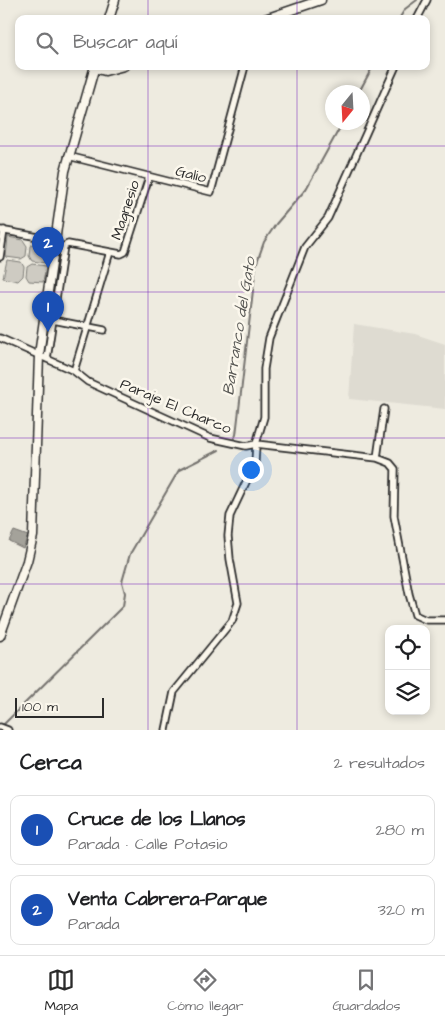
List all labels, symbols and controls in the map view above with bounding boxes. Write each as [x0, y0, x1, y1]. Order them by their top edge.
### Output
search box [15, 15, 430, 70]
icon: search [33, 29, 61, 57]
text: Buscar aquí [73, 29, 177, 56]
north arrow [325, 85, 370, 130]
street label: Galio [173, 161, 209, 189]
street label: Magnesio [106, 177, 146, 243]
pin: 2 [32, 227, 64, 268]
water label: Barranco del Gato [217, 255, 261, 397]
pin: 1 [32, 291, 64, 332]
street label: Paraje El Charco [117, 374, 235, 440]
your location [238, 457, 264, 483]
map controls [385, 625, 430, 715]
button: locate [385, 625, 430, 670]
button: layers [385, 670, 430, 715]
scale bar [15, 695, 104, 718]
text: 100 m [22, 697, 58, 717]
text: Cerca [20, 748, 82, 777]
text: 2 resultados [333, 752, 425, 774]
text: Cruce de los Llanos [68, 806, 245, 833]
text: 1 [36, 819, 38, 841]
text: 280 m [376, 819, 424, 841]
text: Parada · Calle Potasio [68, 833, 228, 855]
text: Venta Cabrera-Parque [68, 886, 267, 913]
text: 2 [32, 899, 42, 921]
text: 320 m [378, 899, 424, 921]
text: Parada [68, 913, 120, 935]
tab: Mapa [45, 966, 78, 1016]
tab: Cómo llegar [167, 966, 243, 1016]
tab: Guardados [332, 966, 400, 1016]

